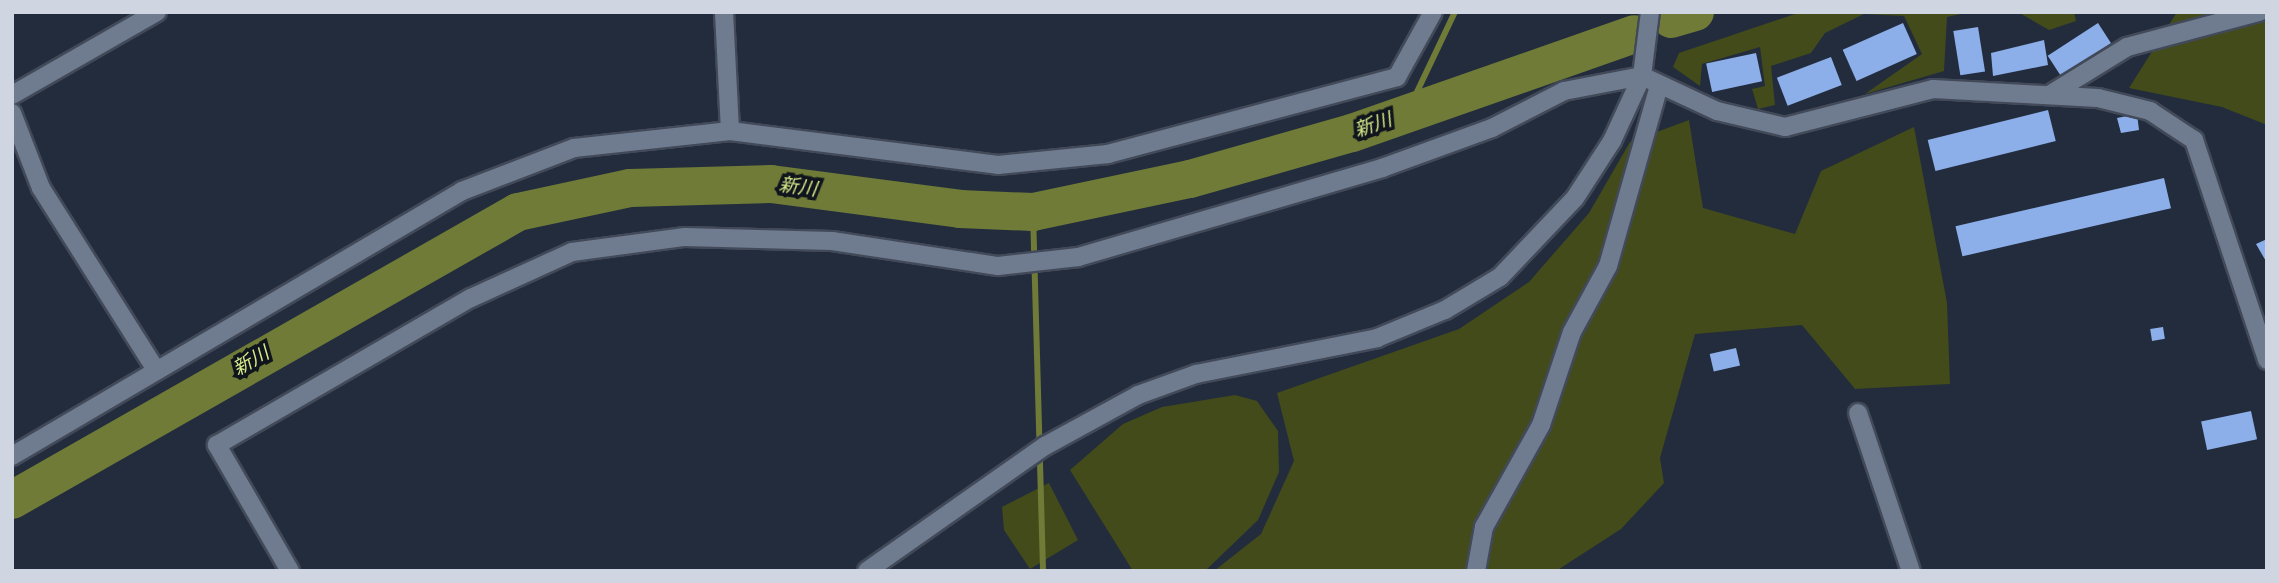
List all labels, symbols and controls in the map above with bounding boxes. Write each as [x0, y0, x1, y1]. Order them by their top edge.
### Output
water label: 新川 [1351, 108, 1395, 142]
water label: 新川 [778, 173, 818, 201]
water label: 新川 [229, 342, 273, 380]

